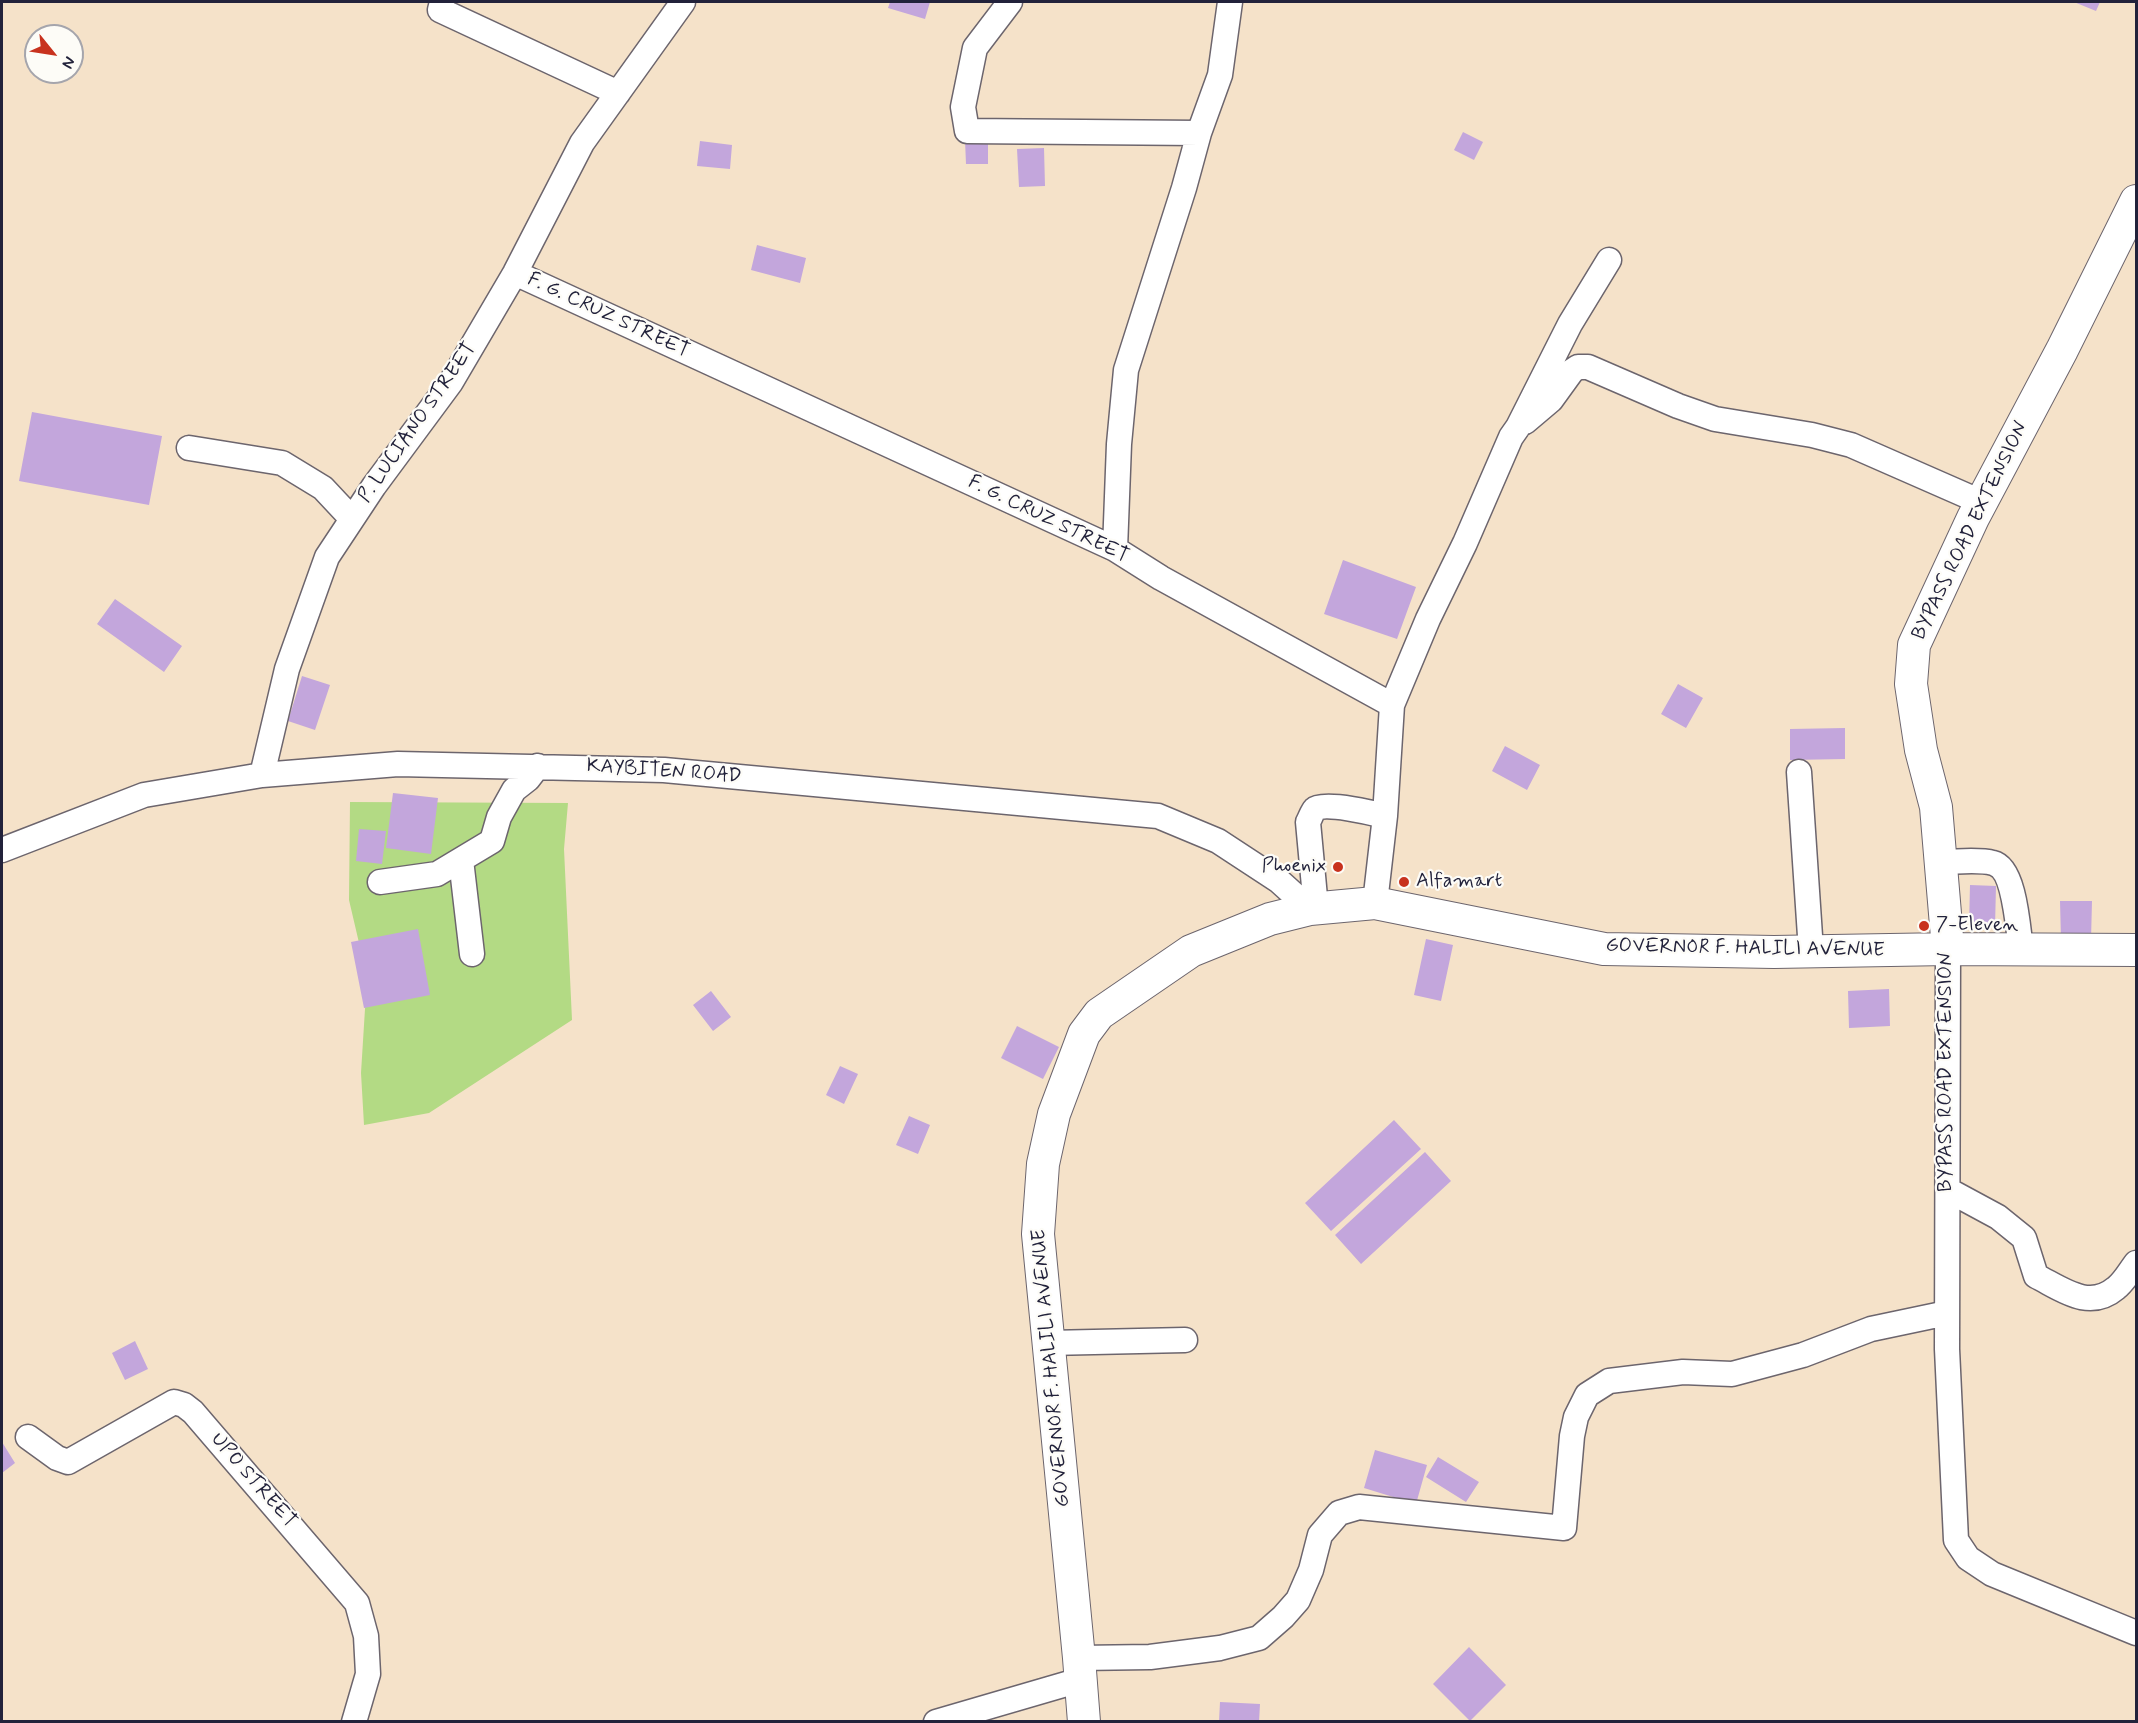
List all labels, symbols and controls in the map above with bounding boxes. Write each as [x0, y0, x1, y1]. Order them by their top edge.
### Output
north arrow [24, 24, 84, 84]
text: N [57, 52, 80, 72]
street label: F. G. CRUZ STREET [523, 268, 693, 364]
street label: P. LUCIANO STREET [354, 338, 482, 508]
street label: BYPASS ROAD EXTENSION [1908, 418, 2034, 644]
street label: F. G. CRUZ STREET [964, 471, 1132, 569]
street label: KAYBITEN ROAD [586, 755, 742, 789]
place label: Phoenix [1262, 855, 1326, 879]
marker: Phoenix [1331, 860, 1345, 874]
place label: Alfamart [1416, 870, 1502, 894]
marker: Alfamart [1397, 875, 1411, 889]
place label: 7-Eleven [1936, 914, 2018, 938]
marker: 7-Eleven [1917, 919, 1931, 933]
street label: GOVERNOR F. HALILI AVENUE [1605, 935, 1885, 963]
street label: BYPASS ROAD EXTENSION [1935, 952, 1959, 1192]
street label: GOVERNOR F. HALILI AVENUE [1028, 1228, 1076, 1508]
street label: UPO STREET [205, 1428, 301, 1534]

